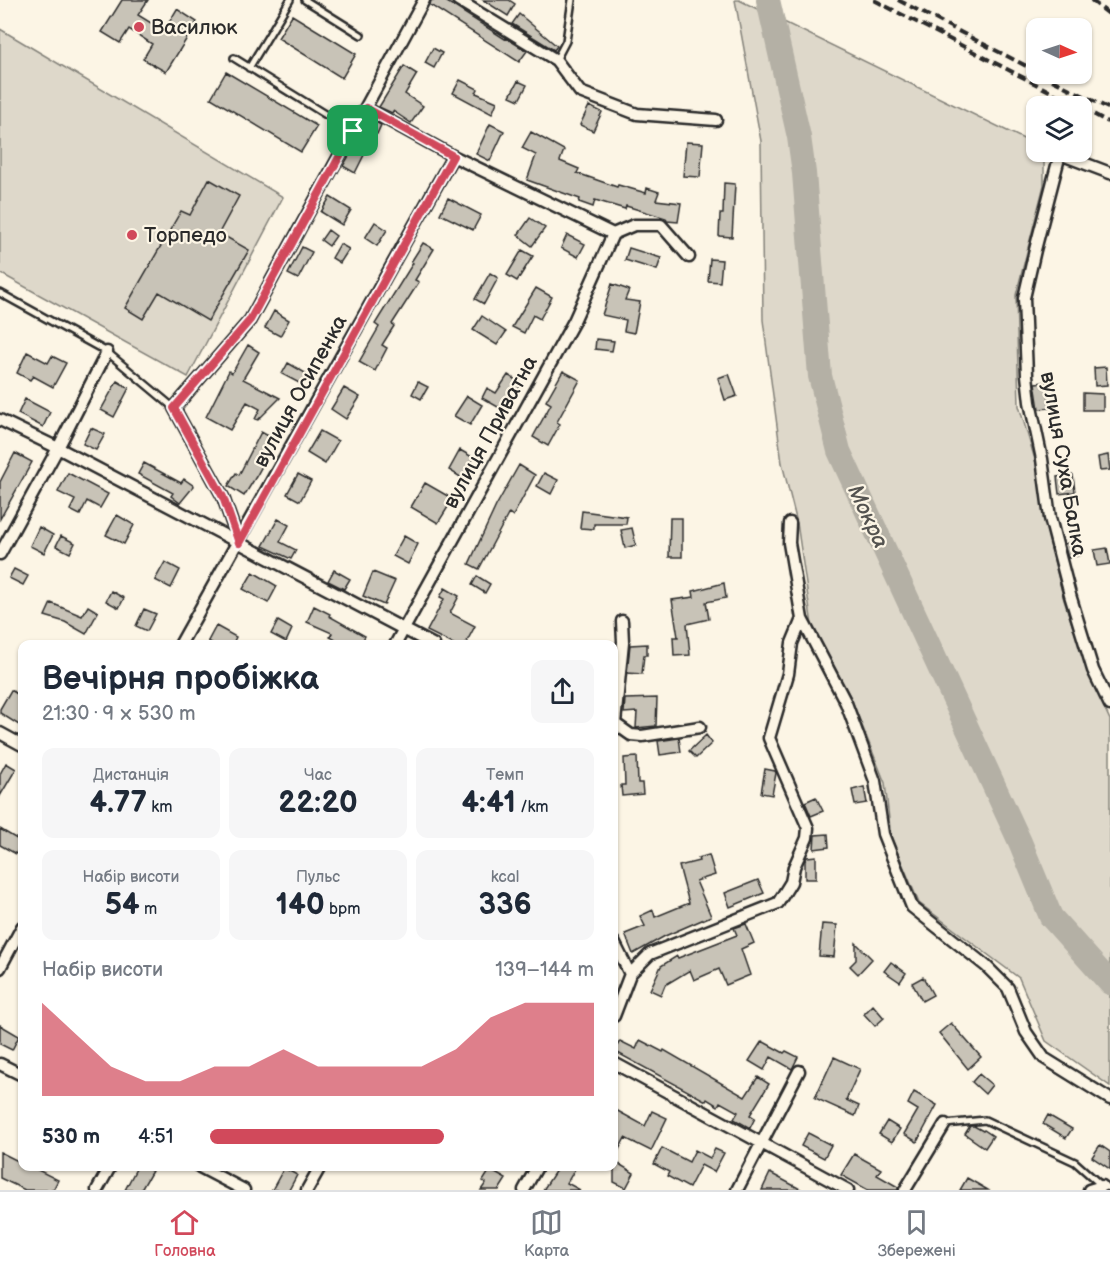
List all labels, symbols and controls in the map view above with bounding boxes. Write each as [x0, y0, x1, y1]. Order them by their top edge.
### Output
place label: Василюк [151, 15, 238, 40]
north arrow [1026, 18, 1092, 84]
map controls [1026, 18, 1092, 162]
marker: Василюк [132, 20, 146, 34]
button: layers [1026, 96, 1092, 162]
pin [327, 105, 378, 156]
icon: arrive [336, 114, 369, 147]
place label: Торпедо [144, 223, 227, 248]
marker: Торпедо [125, 228, 139, 242]
street label: вулиця Осипенка [248, 310, 353, 472]
street label: вулиця Приватна [438, 351, 543, 513]
street label: вулиця Суха Балка [1035, 370, 1092, 559]
water label: Мокра [841, 481, 894, 553]
text: Вечірня пробіжка [42, 659, 319, 699]
button: share [531, 660, 594, 723]
text: 21:30 · 9 × 530 m [42, 702, 195, 726]
text: Дистанція [93, 766, 169, 785]
text: Час [304, 766, 332, 785]
text: Темп [486, 766, 524, 785]
text: 4.77 [90, 785, 147, 821]
text: 22:20 [278, 785, 358, 821]
text: 4:41 [461, 785, 516, 821]
text: km [147, 798, 172, 817]
text: /km [516, 798, 549, 817]
text: Набір висоти [83, 868, 179, 887]
text: Пульс [296, 868, 340, 887]
text: kcal [491, 868, 519, 887]
text: 54 [105, 887, 140, 923]
text: 140 [276, 887, 325, 923]
text: 336 [478, 887, 532, 923]
text: m [140, 900, 157, 919]
text: bpm [325, 900, 360, 919]
text: Набір висоти [42, 958, 163, 982]
text: 139–144 m [495, 958, 594, 982]
text: 530 m [42, 1125, 100, 1149]
text: 4:51 [138, 1125, 173, 1149]
tab: Головна [154, 1206, 216, 1261]
tab: Карта [524, 1206, 569, 1261]
tab: Збережені [878, 1206, 956, 1261]

